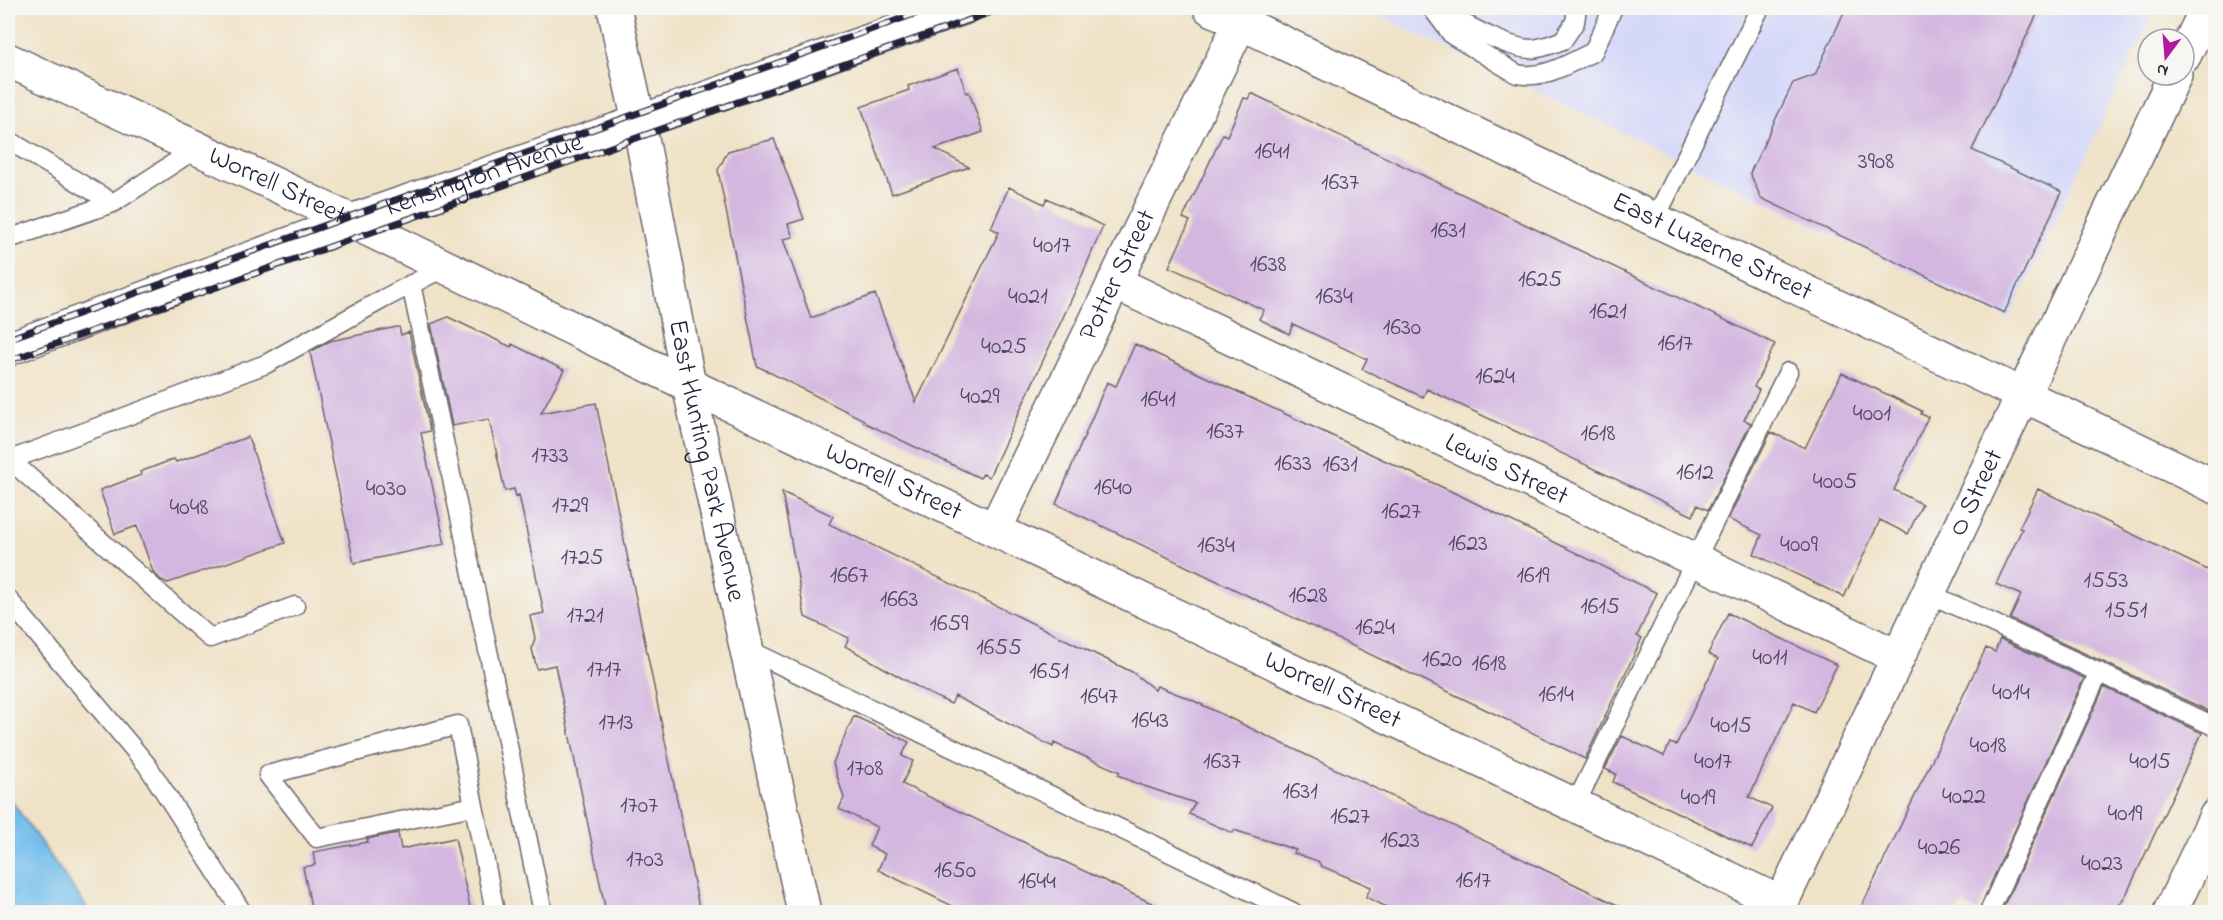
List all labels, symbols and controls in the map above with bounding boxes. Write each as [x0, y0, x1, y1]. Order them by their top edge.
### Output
north arrow [2136, 27, 2196, 87]
text: N [2154, 56, 2171, 83]
street label: Kensington Avenue [380, 123, 589, 227]
house number: 1641 [1254, 135, 1290, 170]
street label: Worrell Street [202, 137, 352, 235]
house number: 3908 [1858, 145, 1894, 180]
house number: 1637 [1321, 166, 1359, 201]
street label: East Luzerne Street [1605, 183, 1819, 311]
street label: Potter Street [1070, 203, 1166, 347]
house number: 1631 [1430, 214, 1466, 249]
house number: 4017 [1033, 229, 1071, 264]
house number: 1638 [1249, 248, 1287, 283]
house number: 1625 [1518, 263, 1562, 298]
house number: 4021 [1008, 280, 1048, 315]
house number: 1634 [1315, 280, 1353, 315]
house number: 1621 [1589, 295, 1627, 330]
house number: 1630 [1383, 311, 1421, 346]
street label: East Hunting Park Avenue [657, 316, 755, 606]
house number: 1617 [1657, 327, 1693, 362]
house number: 4025 [981, 330, 1027, 365]
house number: 1624 [1475, 360, 1515, 395]
house number: 4029 [960, 380, 1000, 415]
house number: 1641 [1140, 383, 1176, 418]
house number: 4001 [1853, 397, 1891, 432]
house number: 1637 [1206, 415, 1244, 450]
house number: 1618 [1581, 417, 1615, 452]
street label: Lewis Street [1438, 423, 1575, 516]
street label: Worrell Street [818, 433, 969, 531]
house number: 1733 [531, 439, 569, 474]
street label: O Street [1939, 443, 2014, 543]
house number: 1633 [1274, 447, 1312, 482]
house number: 1631 [1322, 448, 1358, 483]
house number: 1612 [1676, 456, 1714, 491]
house number: 4005 [1813, 465, 1857, 500]
house number: 1640 [1094, 471, 1132, 506]
house number: 4030 [366, 472, 406, 507]
house number: 1729 [552, 489, 589, 524]
house number: 4048 [169, 491, 209, 526]
house number: 1627 [1381, 495, 1421, 530]
house number: 1623 [1448, 527, 1488, 562]
house number: 4009 [1780, 528, 1819, 563]
house number: 1634 [1197, 529, 1235, 564]
house number: 1725 [560, 541, 604, 576]
house number: 1667 [830, 559, 868, 594]
house number: 1619 [1516, 559, 1550, 594]
house number: 1553 [2084, 564, 2129, 599]
house number: 1628 [1288, 579, 1328, 614]
house number: 1663 [880, 583, 918, 618]
house number: 1615 [1580, 590, 1620, 625]
house number: 1551 [2105, 594, 2148, 629]
house number: 1721 [566, 599, 604, 634]
house number: 1659 [929, 607, 969, 642]
house number: 1624 [1355, 611, 1395, 646]
house number: 1655 [976, 631, 1022, 666]
street label: Worrell Street [1258, 641, 1408, 740]
house number: 4011 [1752, 641, 1788, 676]
house number: 1620 [1422, 643, 1462, 678]
house number: 1618 [1472, 647, 1506, 682]
house number: 1717 [586, 653, 622, 688]
house number: 1651 [1029, 655, 1069, 690]
house number: 4014 [1992, 676, 2030, 711]
house number: 1614 [1538, 678, 1574, 713]
house number: 1647 [1080, 680, 1118, 715]
house number: 1643 [1131, 704, 1169, 739]
house number: 1713 [598, 706, 634, 741]
house number: 4015 [1710, 709, 1752, 744]
house number: 4018 [1970, 729, 2006, 764]
house number: 1637 [1203, 745, 1241, 780]
house number: 4017 [1694, 745, 1732, 780]
house number: 4015 [2129, 745, 2171, 780]
house number: 1708 [847, 752, 883, 787]
house number: 1631 [1282, 775, 1318, 810]
house number: 4022 [1942, 780, 1986, 815]
house number: 4019 [1680, 781, 1716, 816]
house number: 1707 [620, 789, 658, 824]
house number: 4019 [2107, 797, 2143, 832]
house number: 1627 [1330, 800, 1370, 835]
house number: 1623 [1380, 824, 1420, 859]
house number: 4026 [1918, 831, 1961, 866]
house number: 1703 [626, 843, 664, 878]
house number: 4023 [2081, 847, 2123, 882]
house number: 1650 [934, 854, 976, 889]
house number: 1617 [1455, 864, 1491, 899]
house number: 1644 [1018, 865, 1056, 900]

